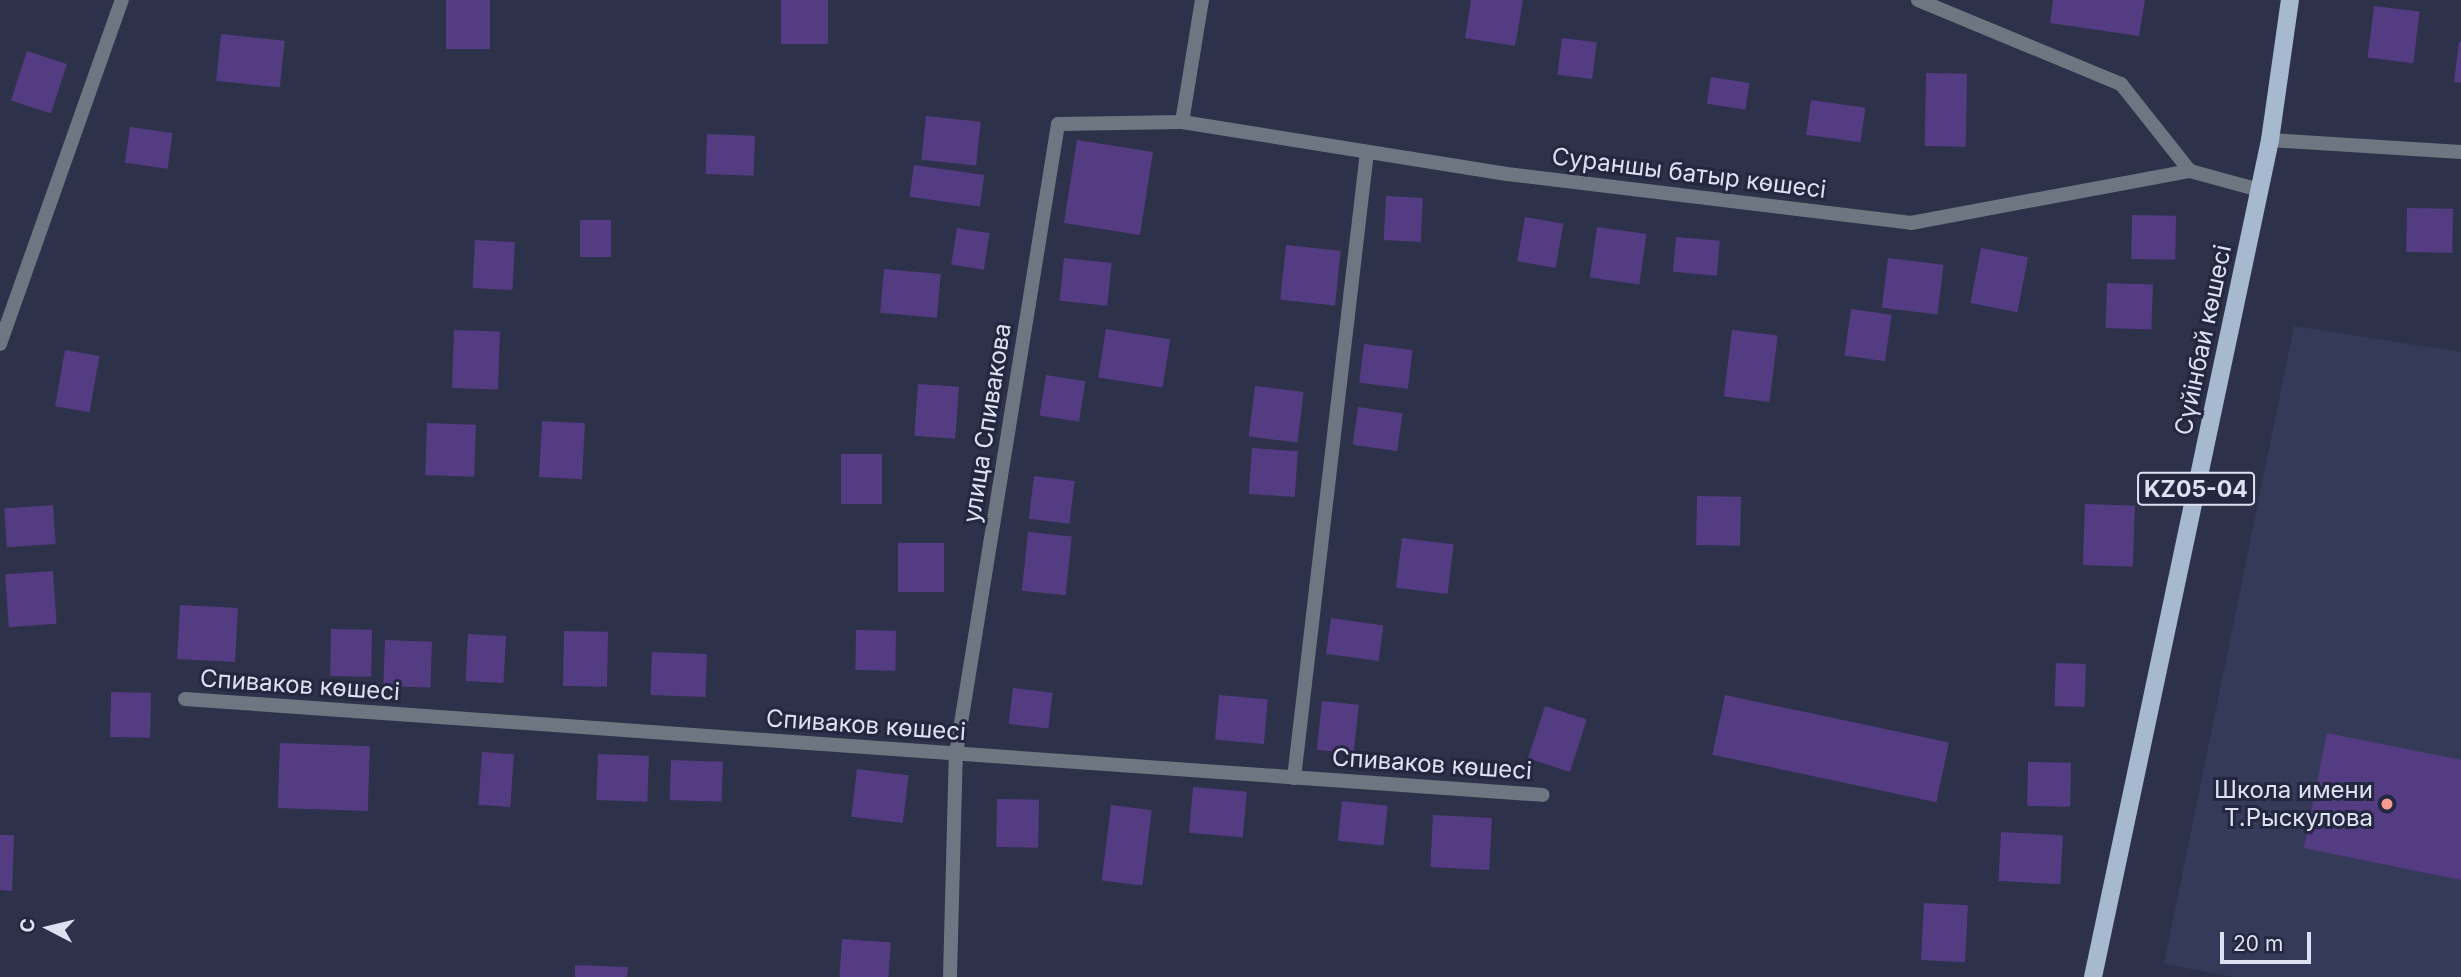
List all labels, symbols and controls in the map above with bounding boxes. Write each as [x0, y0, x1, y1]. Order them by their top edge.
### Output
street label: Сураншы батыр көшесі [1550, 142, 1828, 204]
street label: Сүйінбай көшесі [2169, 242, 2237, 438]
street label: улица Спивакова [957, 321, 1017, 525]
road number: KZ05-04 [2136, 470, 2256, 509]
street label: Спиваков көшесі [199, 664, 401, 706]
street label: Спиваков көшесі [765, 704, 967, 746]
street label: Спиваков көшесі [1331, 743, 1533, 785]
place label: Школа имени Т.Рыскулова [2214, 776, 2373, 832]
marker: Школа имени Т.Рыскулова [2379, 796, 2395, 812]
north arrow [14, 893, 84, 963]
text: С [15, 917, 40, 934]
scale bar [2223, 918, 2314, 962]
text: 20 m [2233, 931, 2283, 956]

